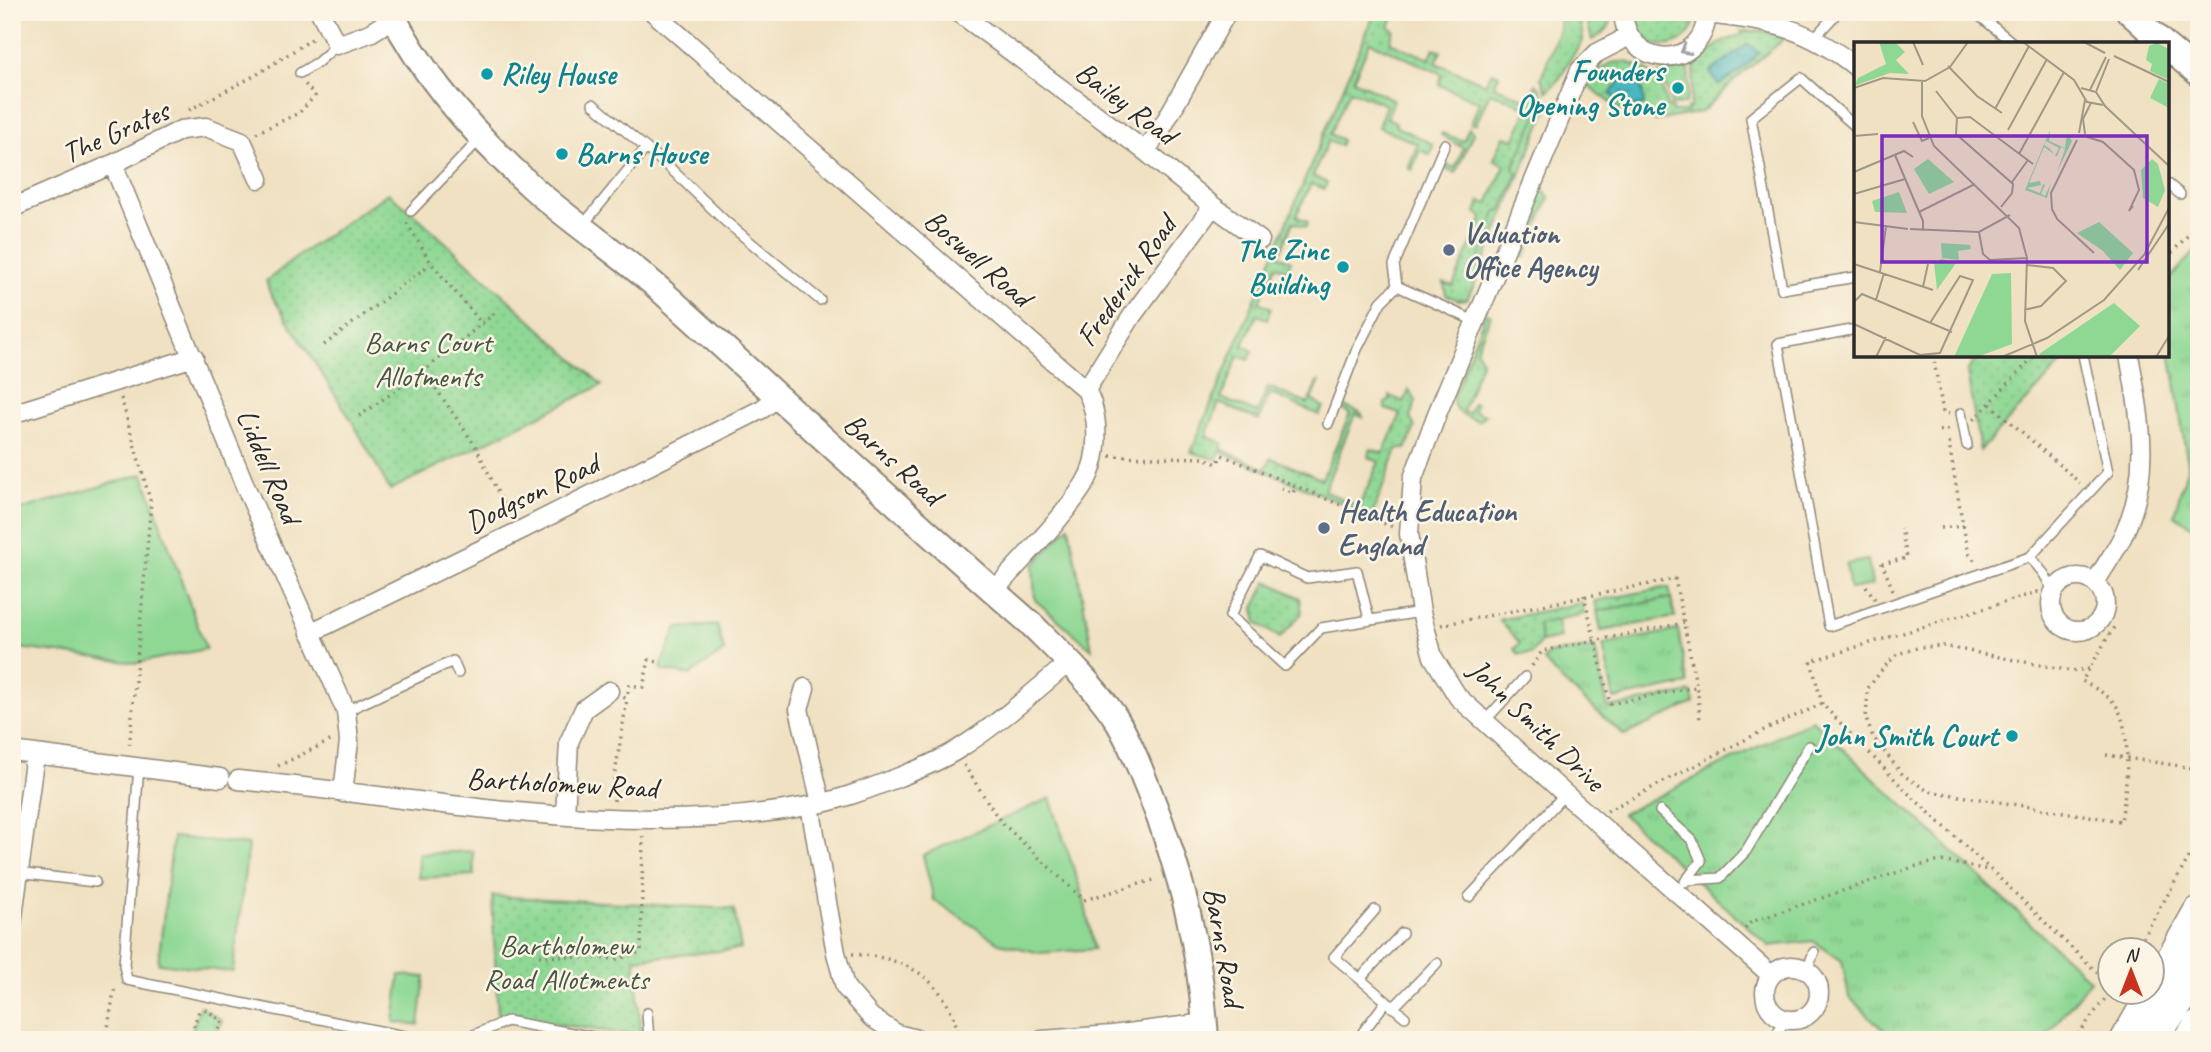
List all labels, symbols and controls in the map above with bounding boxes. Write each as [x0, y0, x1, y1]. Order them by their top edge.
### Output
one-way arrow [1680, 42, 1693, 55]
inset map [1854, 42, 2169, 357]
place label: Founders Opening Stone [1516, 52, 1667, 124]
street label: Bailey Road [1068, 53, 1187, 156]
place label: Riley House [501, 55, 618, 94]
marker: Riley House [479, 66, 495, 82]
marker: Founders Opening Stone [1670, 80, 1686, 96]
street label: The Grates [56, 91, 177, 172]
place label: Barns House [576, 135, 710, 173]
marker: Barns House [554, 146, 570, 162]
street label: Boswell Road [916, 201, 1043, 318]
street label: Frederick Road [1067, 205, 1187, 354]
place label: Valuation Office Agency [1463, 214, 1600, 287]
place label: The Zinc Building [1236, 231, 1331, 303]
marker: Valuation Office Agency [1441, 242, 1457, 258]
marker: The Zinc Building [1335, 259, 1351, 275]
park label: Barns Court Allotments [364, 323, 495, 395]
street label: Liddell Road [228, 403, 312, 533]
street label: Barns Road [836, 405, 953, 516]
street label: Dodgson Road [459, 443, 609, 542]
place label: Health Education England [1338, 492, 1518, 564]
marker: Health Education England [1316, 520, 1332, 536]
street label: John Smith Drive [1459, 649, 1615, 801]
place label: John Smith Court [1814, 717, 2001, 755]
marker: John Smith Court [2004, 728, 2020, 744]
street label: Bartholomew Road [466, 759, 662, 807]
street label: Barns Road [1195, 885, 1254, 1014]
park label: Bartholomew Road Allotments [484, 926, 651, 998]
north arrow [2096, 936, 2166, 1006]
text: N [2125, 943, 2140, 967]

